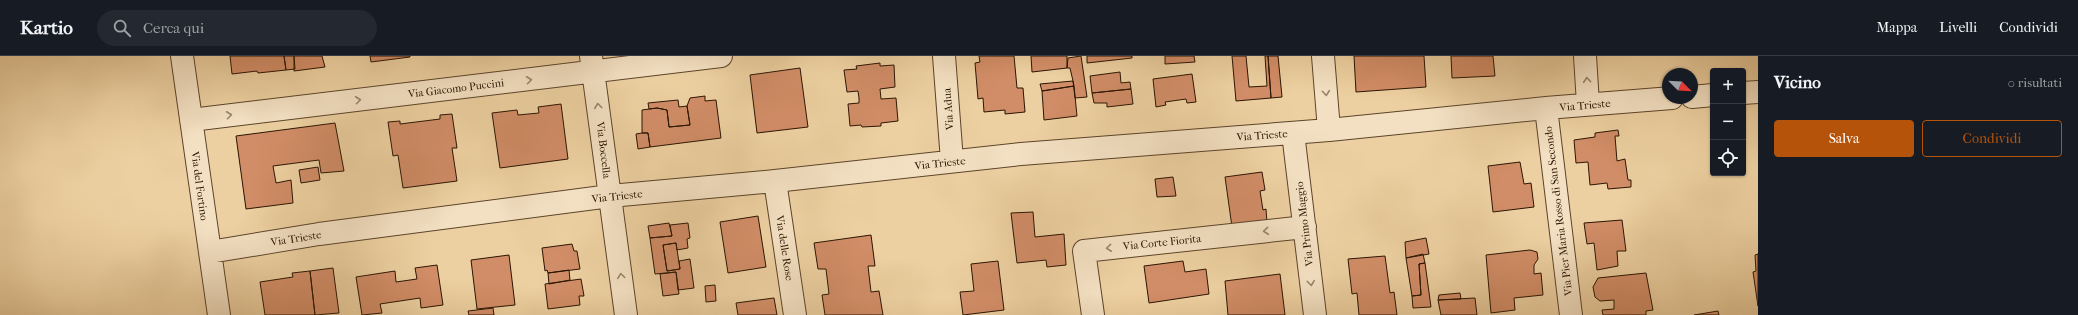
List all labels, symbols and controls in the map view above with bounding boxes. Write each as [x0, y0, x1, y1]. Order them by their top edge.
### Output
search box [97, 10, 377, 46]
text: Kartio [20, 17, 73, 39]
icon: search [111, 17, 133, 39]
text: Cerca qui [143, 19, 204, 37]
text: Mappa [1876, 19, 1917, 36]
text: Livelli [1939, 19, 1977, 36]
text: Condividi [1999, 19, 2058, 36]
north arrow [1662, 68, 1698, 104]
map controls [1710, 68, 1746, 176]
button: + [1710, 68, 1746, 104]
text: Vicino [1774, 72, 1821, 92]
one-way arrow [526, 75, 532, 84]
text: 0 risultati [2008, 75, 2062, 90]
street label: Via Giacomo Puccini [406, 76, 506, 101]
one-way arrow [1582, 77, 1591, 83]
street label: Via Adua [940, 87, 957, 131]
one-way arrow [1321, 90, 1330, 96]
one-way arrow [355, 96, 361, 105]
street label: Via Trieste [1558, 97, 1612, 114]
one-way arrow [594, 103, 603, 109]
button: − [1710, 104, 1746, 140]
one-way arrow [226, 111, 232, 120]
street label: Via Boccella [593, 120, 614, 180]
button: Salva [1774, 120, 1914, 157]
button: Condividi [1922, 120, 2062, 157]
street label: Via Pier Maria Rosso di San Secondo [1542, 125, 1575, 297]
street label: Via Trieste [1235, 127, 1289, 144]
button: locate [1710, 140, 1746, 176]
street label: Via del Fortino [188, 150, 211, 222]
street label: Via Trieste [913, 154, 967, 173]
street label: Via Primo Maggio [1293, 180, 1316, 268]
street label: Via Trieste [590, 187, 644, 206]
street label: Via delle Rose [773, 214, 796, 282]
one-way arrow [1263, 226, 1269, 235]
street label: Via Trieste [269, 228, 323, 249]
street label: Via Corte Fiorita [1121, 232, 1203, 253]
one-way arrow [1106, 243, 1112, 252]
one-way arrow [617, 273, 626, 279]
one-way arrow [1306, 280, 1315, 286]

